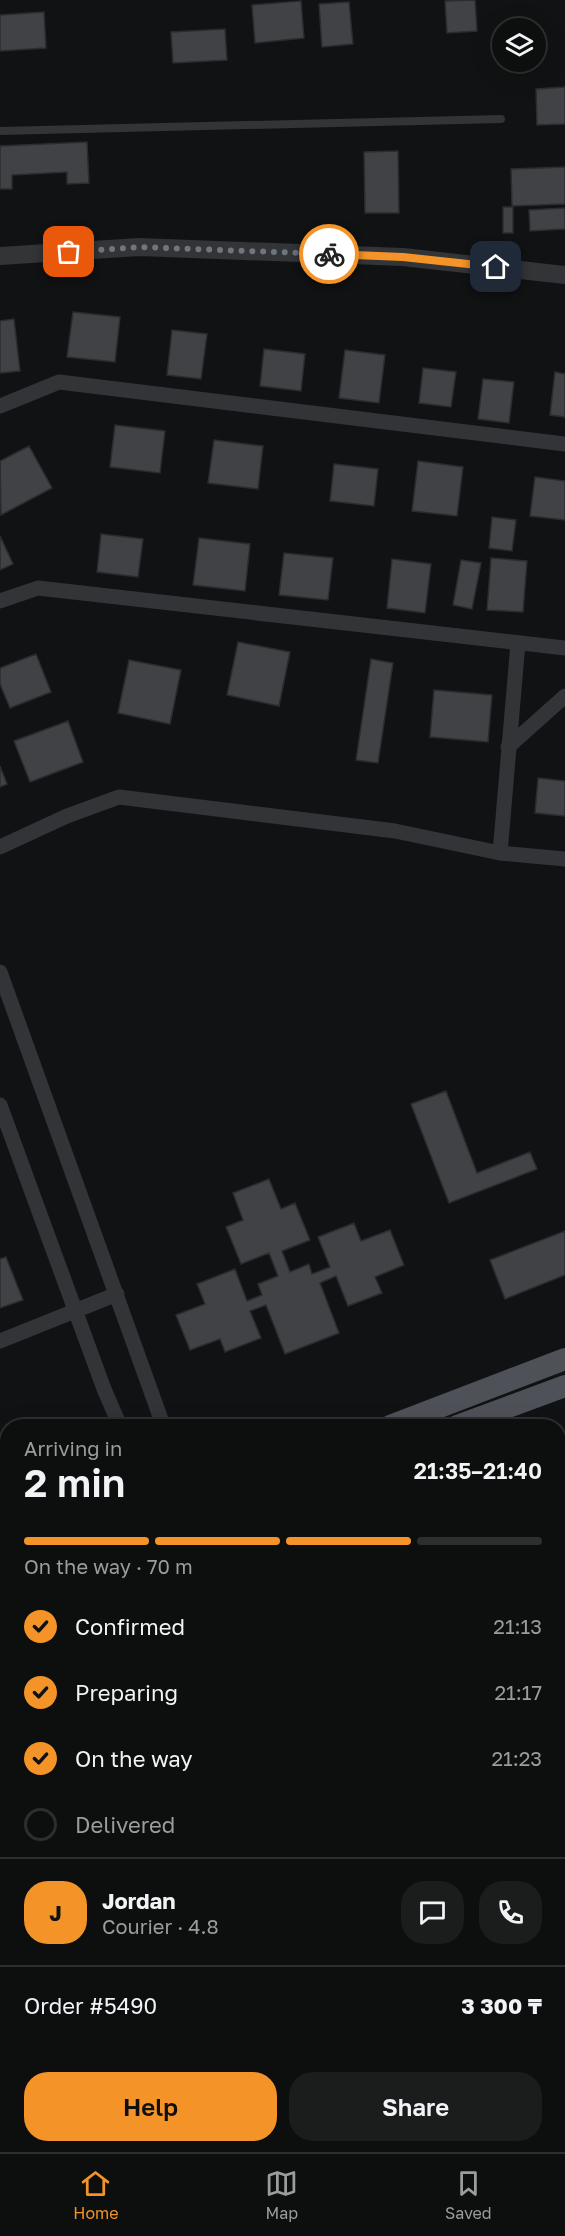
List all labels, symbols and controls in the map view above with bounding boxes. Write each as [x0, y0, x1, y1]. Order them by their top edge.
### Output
map controls [492, 18, 546, 72]
button: layers [492, 18, 546, 72]
courier [299, 224, 359, 284]
pin [43, 226, 94, 277]
icon: bag [52, 235, 85, 268]
icon: bike [313, 238, 346, 271]
pin [470, 241, 521, 292]
icon: home [479, 250, 512, 283]
text: Arriving in [24, 1436, 122, 1460]
text: 21:35–21:40 [414, 1457, 542, 1484]
text: 2 min [24, 1459, 125, 1506]
text: On the way · 70 m [24, 1554, 193, 1578]
icon: check [24, 1610, 57, 1643]
text: Confirmed [75, 1613, 185, 1640]
text: 21:13 [493, 1614, 542, 1638]
icon: check [24, 1676, 57, 1709]
text: Preparing [75, 1679, 178, 1706]
text: 21:17 [494, 1680, 542, 1704]
icon: check [24, 1742, 57, 1775]
text: On the way [75, 1745, 193, 1772]
text: 21:23 [491, 1746, 542, 1770]
text: Delivered [75, 1811, 175, 1838]
button: chat [401, 1881, 464, 1944]
button: phone [479, 1881, 542, 1944]
text: Jordan [102, 1887, 176, 1914]
text: J [49, 1899, 62, 1926]
text: Courier · 4.8 [102, 1914, 219, 1938]
text: Order #5490 [24, 1992, 157, 2019]
text: 3 300 ₸ [461, 1992, 542, 2019]
button: Help [24, 2072, 277, 2141]
button: Share [289, 2072, 542, 2141]
tab: Home [73, 2167, 119, 2223]
tab: Map [265, 2167, 298, 2223]
tab: Saved [445, 2167, 492, 2223]

